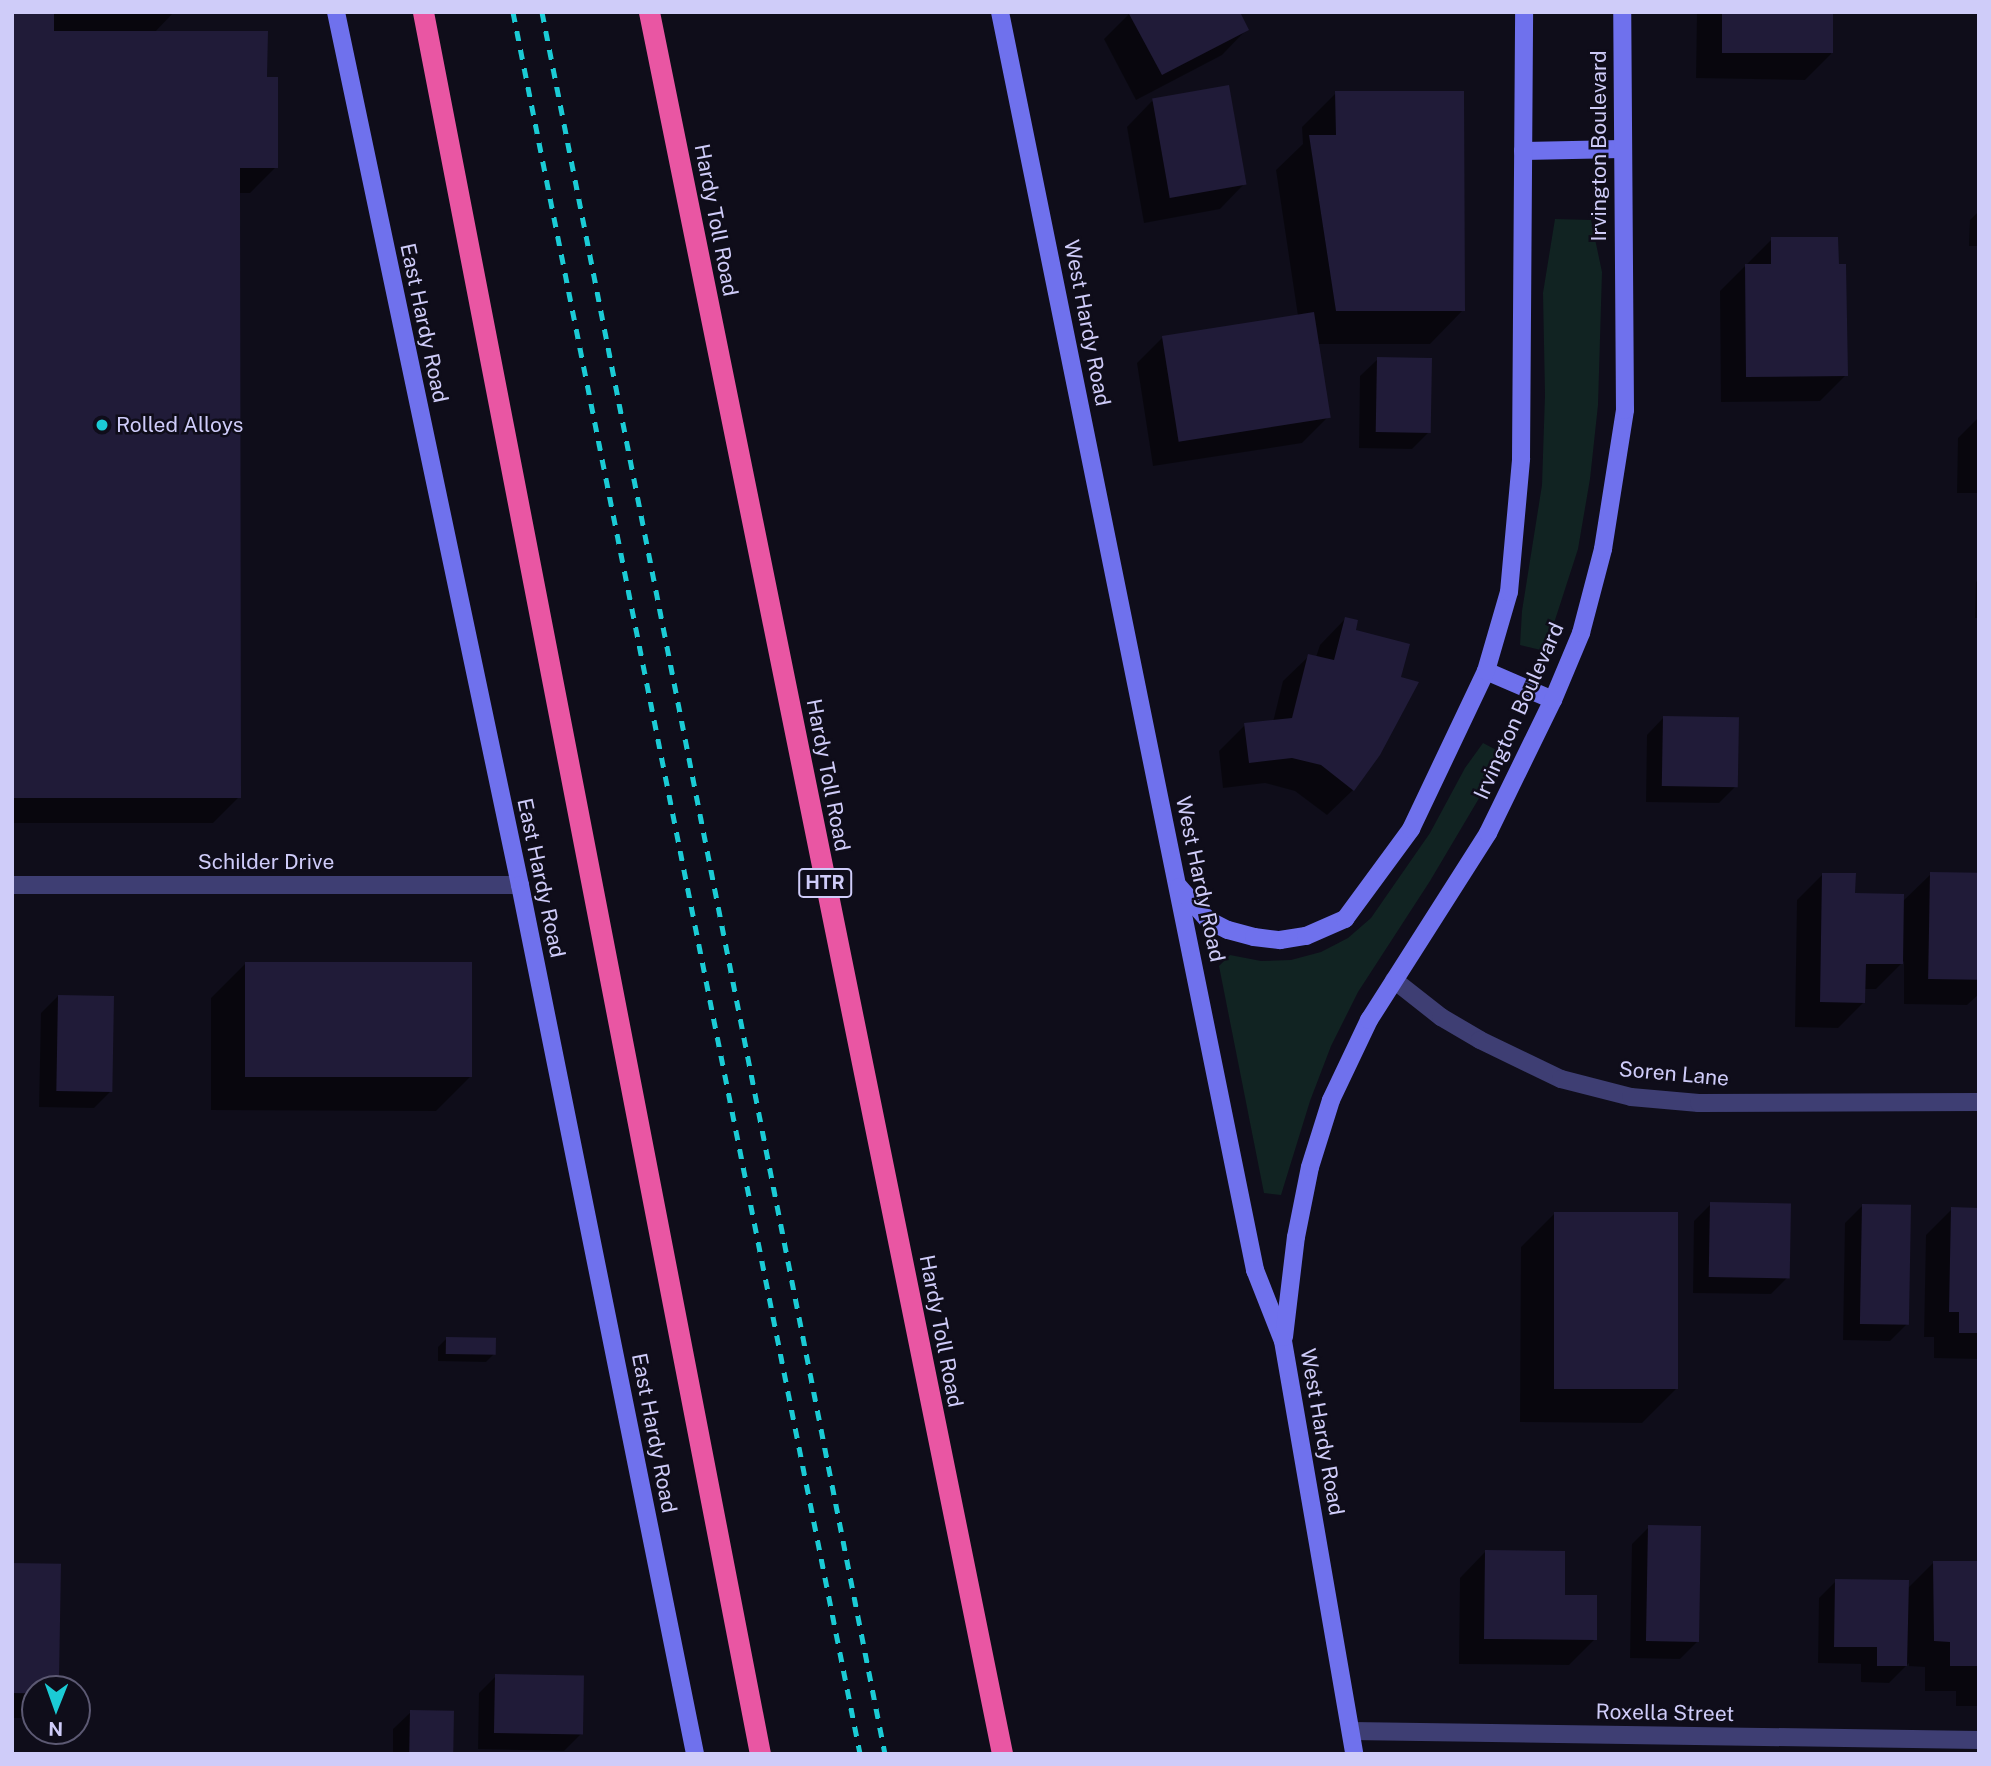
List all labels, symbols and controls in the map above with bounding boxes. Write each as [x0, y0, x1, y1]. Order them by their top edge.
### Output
street label: Irvington Boulevard [1586, 51, 1612, 241]
street label: Hardy Toll Road [689, 142, 743, 298]
street label: West Hardy Road [1059, 238, 1115, 408]
street label: East Hardy Road [395, 241, 453, 405]
place label: Rolled Alloys [116, 412, 243, 438]
marker: Rolled Alloys [94, 417, 110, 433]
street label: Irvington Boulevard [1469, 619, 1569, 803]
street label: Hardy Toll Road [801, 697, 855, 853]
street label: West Hardy Road [1170, 794, 1230, 964]
street label: East Hardy Road [512, 796, 570, 960]
street label: Schilder Drive [198, 849, 334, 875]
road number: HTR [797, 868, 853, 898]
street label: Soren Lane [1618, 1057, 1730, 1091]
street label: Hardy Toll Road [914, 1253, 968, 1409]
street label: West Hardy Road [1295, 1347, 1349, 1517]
street label: East Hardy Road [626, 1351, 682, 1515]
north arrow [21, 1675, 91, 1745]
street label: Roxella Street [1595, 1699, 1735, 1727]
text: N [48, 1718, 63, 1740]

